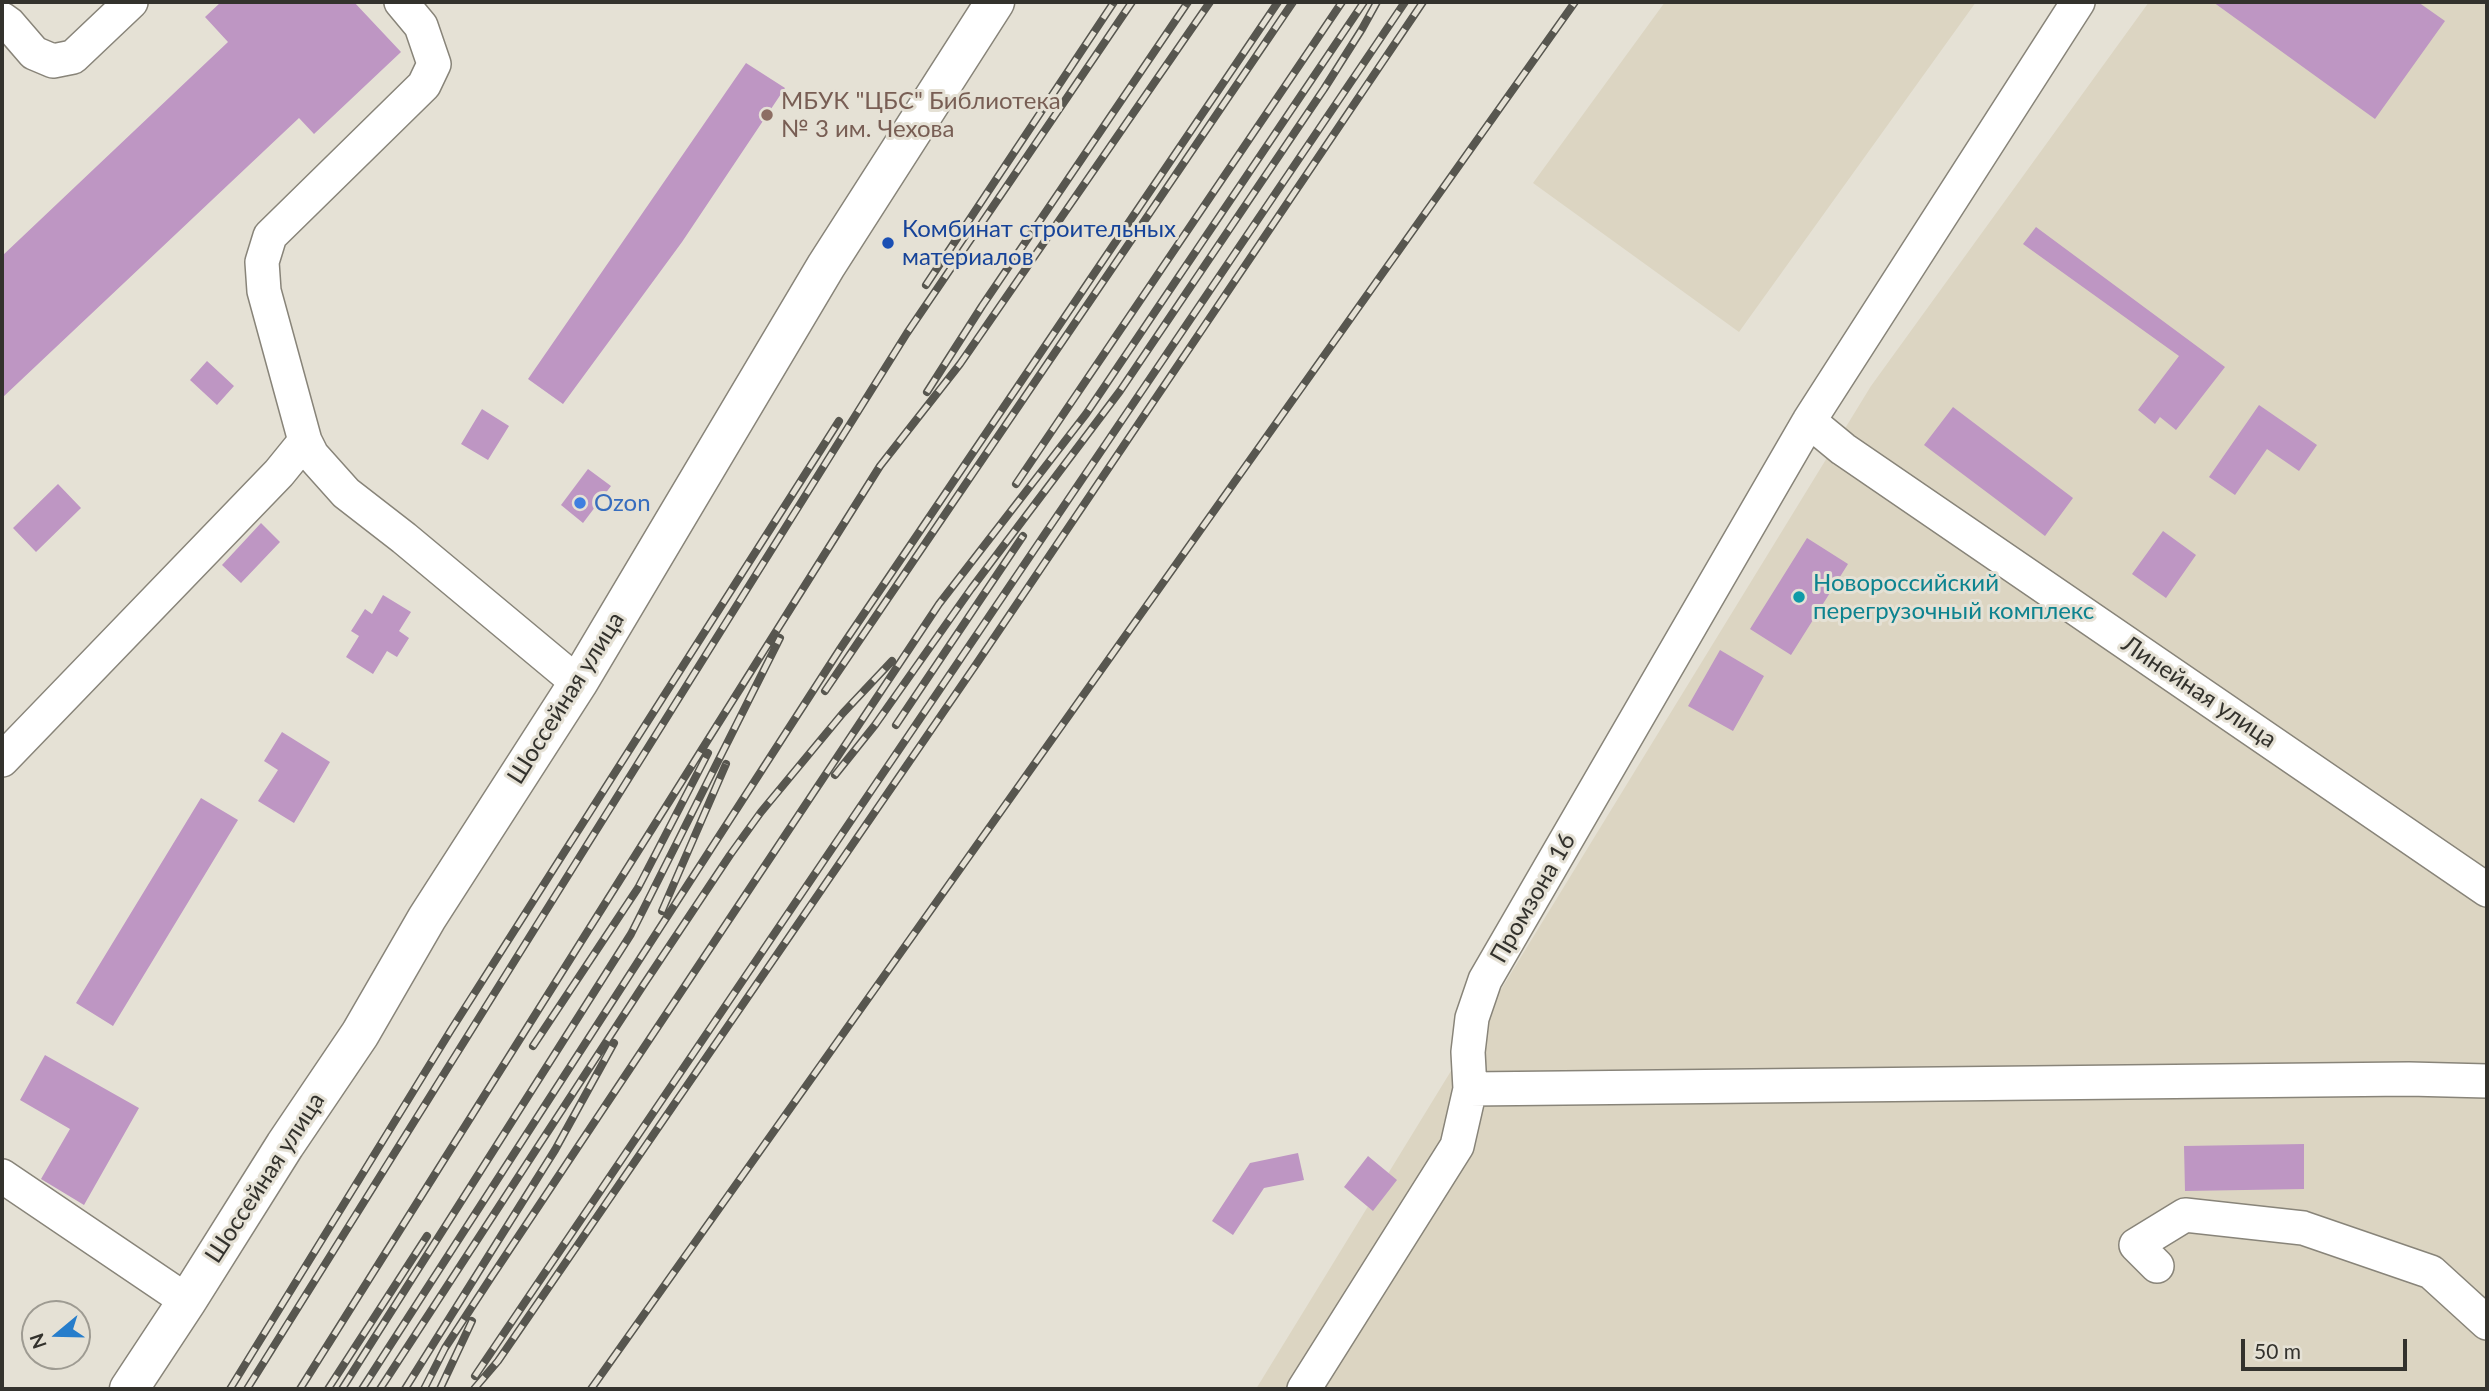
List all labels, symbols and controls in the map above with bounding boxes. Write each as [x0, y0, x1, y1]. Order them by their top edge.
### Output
place label: МБУК "ЦБС" Библиотека № 3 им. Чехова [781, 87, 1061, 143]
marker: МБУК "ЦБС" Библиотека № 3 им. Чехова [759, 107, 775, 123]
place label: Комбинат строительных материалов [902, 215, 1176, 271]
marker: Комбинат строительных материалов [880, 235, 896, 251]
place label: Ozon [594, 489, 651, 517]
marker: Ozon [572, 495, 588, 511]
place label: Новороссийский перегрузочный комплекс [1813, 569, 2094, 625]
marker: Новороссийский перегрузочный комплекс [1791, 589, 1807, 605]
street label: Шоссейная улица [502, 607, 630, 789]
street label: Линейная улица [2116, 630, 2282, 754]
street label: Промзона 16 [1484, 828, 1582, 968]
street label: Шоссейная улица [199, 1088, 331, 1268]
north arrow [21, 1300, 91, 1370]
scale bar [2244, 1324, 2410, 1368]
text: N [24, 1331, 51, 1352]
text: 50 m [2254, 1338, 2301, 1363]

